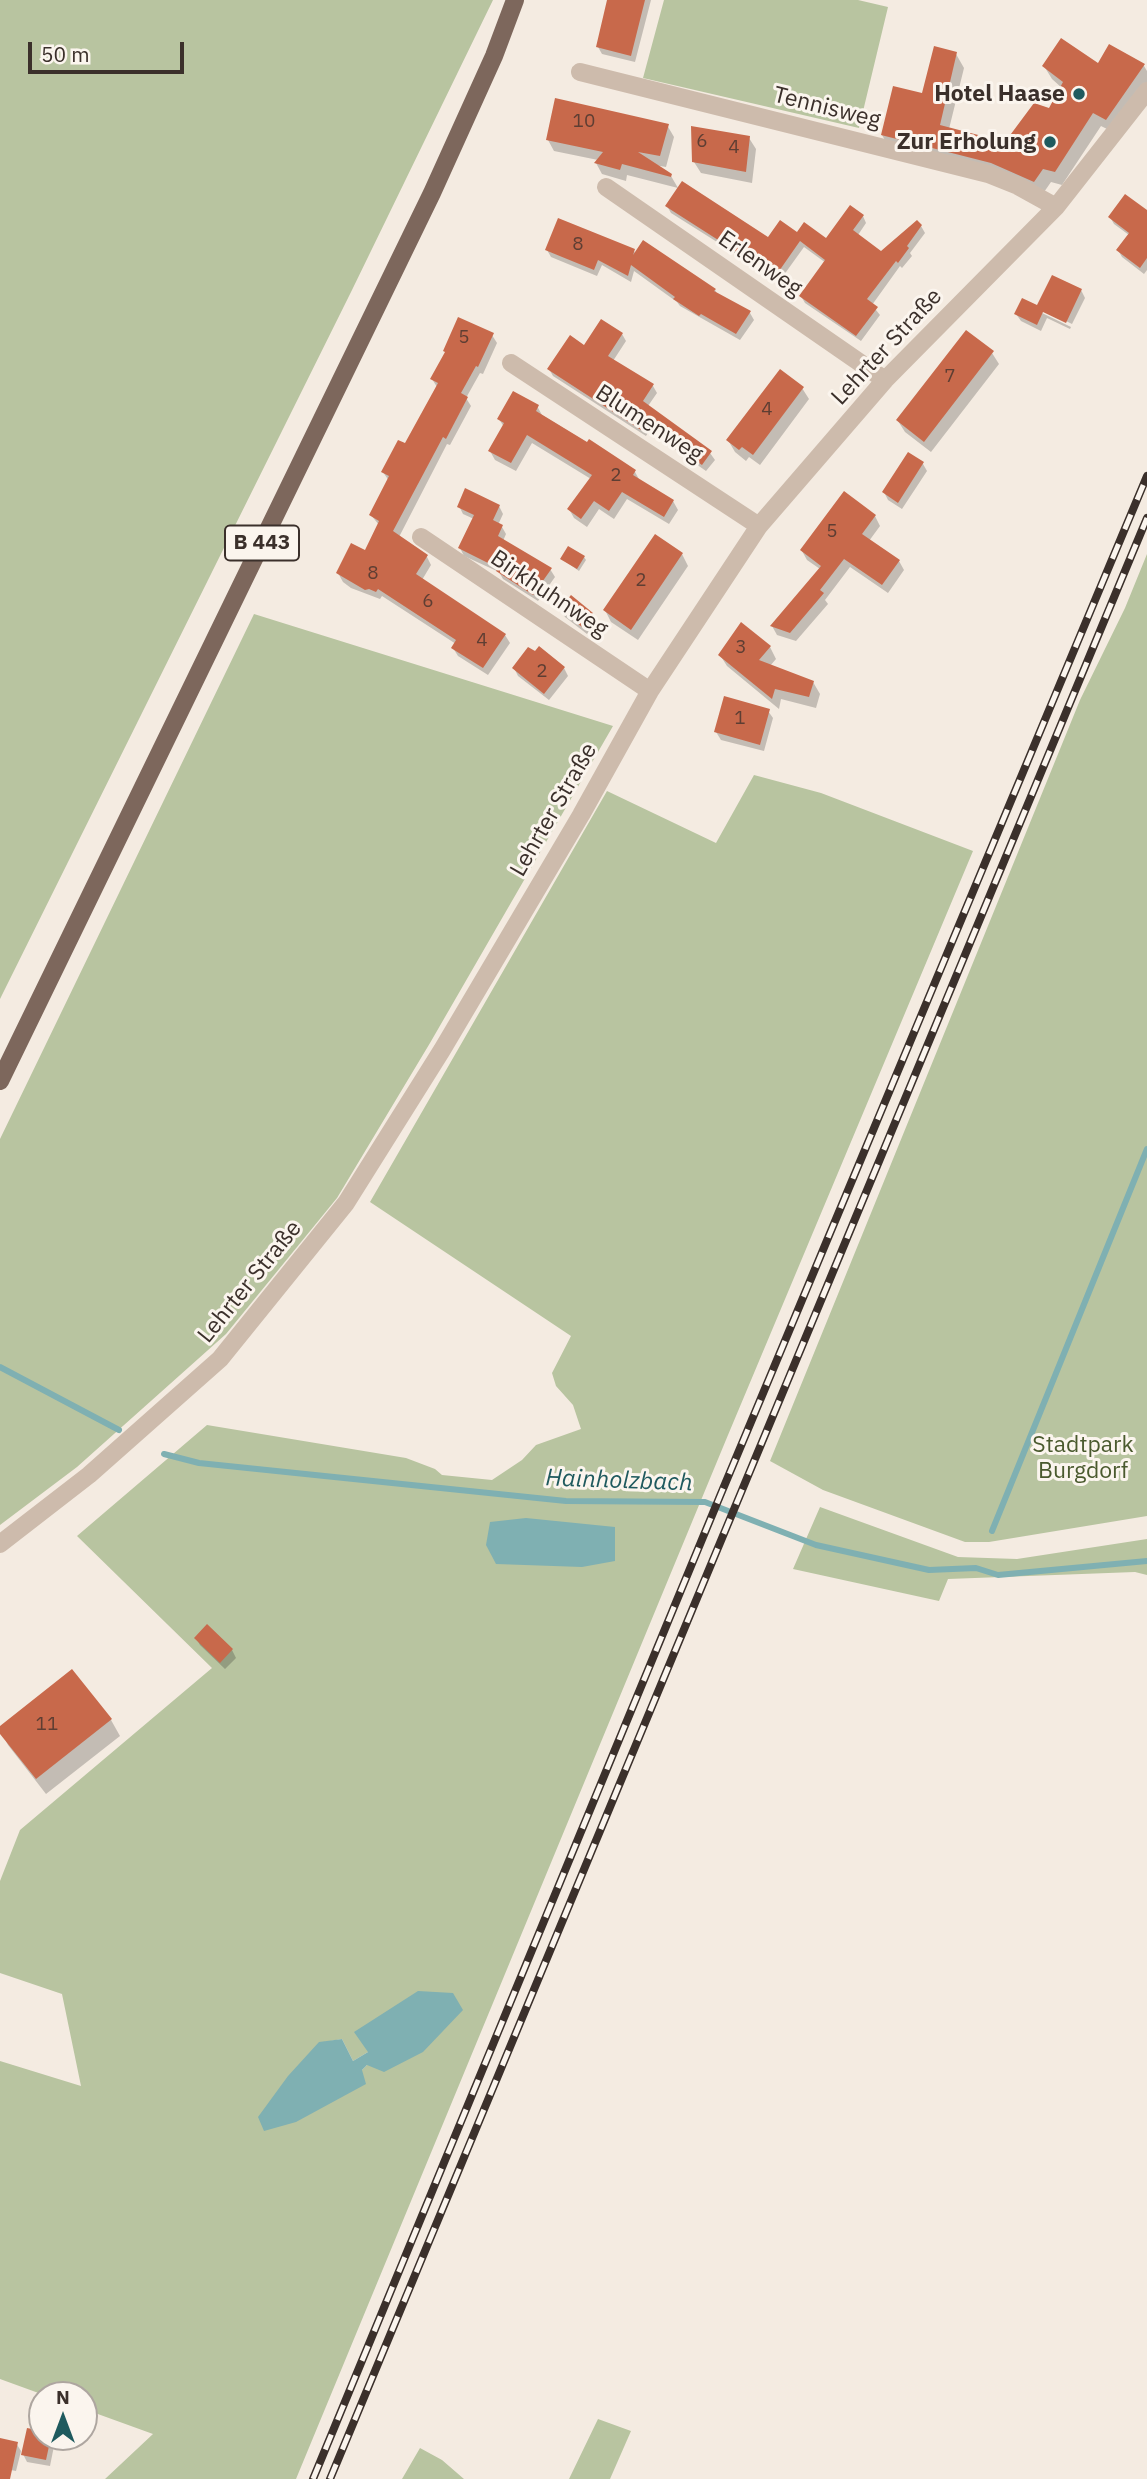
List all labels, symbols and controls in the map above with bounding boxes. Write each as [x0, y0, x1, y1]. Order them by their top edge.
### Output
scale bar [32, 28, 187, 72]
text: 50 m [41, 40, 90, 68]
place label: Hotel Haase [934, 80, 1065, 108]
street label: Tennisweg [771, 81, 883, 135]
marker: Hotel Haase [1071, 86, 1087, 102]
house number: 10 [573, 111, 595, 133]
place label: Zur Erholung [897, 128, 1036, 156]
house number: 6 [696, 131, 708, 153]
marker: Zur Erholung [1042, 134, 1058, 150]
house number: 4 [728, 137, 740, 159]
street label: Erlenweg [713, 225, 807, 303]
house number: 8 [572, 234, 584, 256]
street label: Lehrter Straße [826, 283, 948, 411]
house number: 5 [458, 327, 470, 349]
house number: 7 [944, 366, 956, 388]
street label: Blumenweg [590, 379, 708, 469]
house number: 4 [761, 399, 773, 421]
house number: 2 [610, 465, 622, 487]
house number: 5 [826, 521, 838, 543]
road number: B 443 [225, 526, 299, 560]
street label: Birkhuhnweg [485, 545, 613, 643]
house number: 8 [367, 563, 379, 585]
house number: 2 [635, 570, 647, 592]
house number: 6 [422, 591, 434, 613]
house number: 4 [476, 630, 488, 652]
house number: 3 [735, 637, 747, 659]
house number: 2 [536, 661, 548, 683]
house number: 1 [734, 708, 746, 730]
street label: Lehrter Straße [505, 738, 603, 882]
street label: Lehrter Straße [192, 1215, 308, 1349]
park label: Stadtpark Burgdorf [1032, 1431, 1134, 1485]
water label: Hainholzbach [545, 1464, 693, 1498]
house number: 11 [36, 1714, 58, 1736]
north arrow [28, 2381, 98, 2451]
text: N [56, 2385, 70, 2409]

